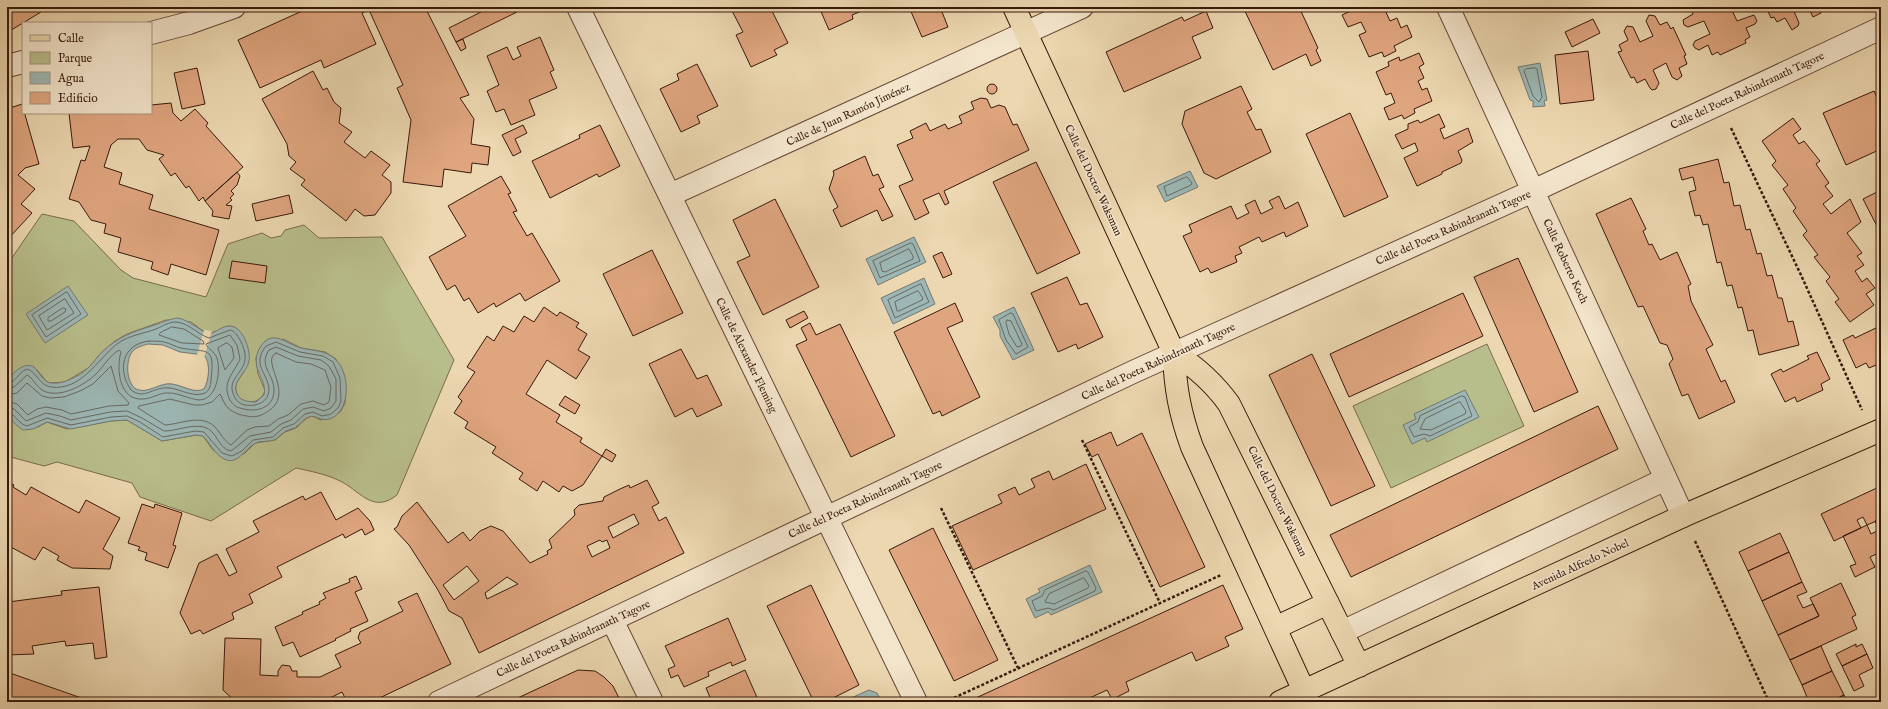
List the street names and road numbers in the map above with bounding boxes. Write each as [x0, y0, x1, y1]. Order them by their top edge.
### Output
street label: Calle del Poeta Rabindranath Tagore [1668, 49, 1827, 133]
street label: Calle de Juan Ramón Jiménez [784, 80, 912, 150]
street label: Calle del Doctor Waksman [1061, 122, 1125, 238]
street label: Calle del Poeta Rabindranath Tagore [1374, 187, 1533, 269]
street label: Calle Roberto Koch [1539, 217, 1591, 306]
street label: Calle de Alexander Fleming [712, 296, 781, 416]
street label: Calle del Poeta Rabindranath Tagore [1079, 320, 1238, 404]
street label: Calle del Doctor Waksman [1244, 444, 1310, 559]
street label: Calle del Poeta Rabindranath Tagore [786, 458, 945, 542]
street label: Avenida Alfredo Nobel [1529, 536, 1631, 594]
street label: Calle del Poeta Rabindranath Tagore [494, 597, 653, 681]

